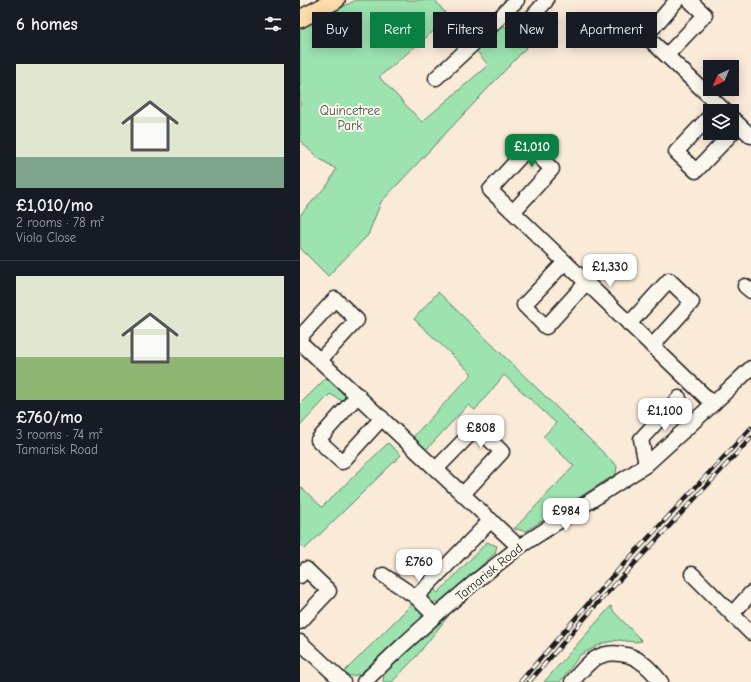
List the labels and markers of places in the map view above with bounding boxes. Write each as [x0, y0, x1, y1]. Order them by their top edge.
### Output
pin: £1,010 [499, 134, 565, 168]
pin: £1,330 [577, 254, 643, 288]
pin: £1,100 [632, 398, 698, 432]
pin: £808 [457, 415, 505, 449]
pin: £984 [542, 498, 590, 532]
pin: £760 [395, 549, 443, 583]

